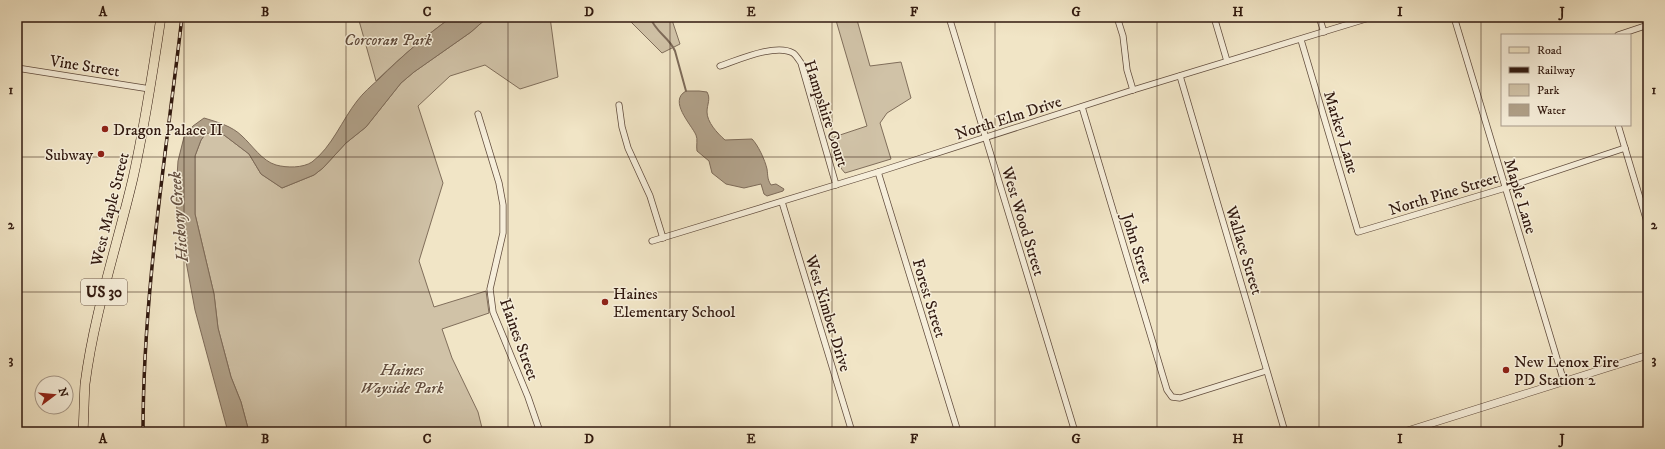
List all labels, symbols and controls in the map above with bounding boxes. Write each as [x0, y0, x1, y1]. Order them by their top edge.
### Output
text: A [98, 4, 108, 20]
text: B [261, 4, 269, 20]
text: C [423, 4, 432, 20]
text: D [584, 4, 594, 20]
text: E [746, 4, 756, 20]
text: F [910, 4, 919, 20]
text: G [1071, 4, 1081, 20]
text: H [1233, 4, 1244, 20]
text: I [1397, 4, 1403, 20]
text: J [1557, 4, 1565, 21]
park label: Corcoran Park [344, 30, 432, 50]
legend [1501, 34, 1631, 126]
text: Road [1537, 43, 1562, 58]
street label: Vine Street [48, 50, 121, 81]
street label: Hampshire Court [799, 57, 853, 169]
text: Railway [1537, 63, 1575, 78]
text: 1 [9, 82, 14, 98]
text: 1 [1652, 82, 1657, 98]
text: Park [1537, 83, 1559, 98]
street label: Markev Lane [1319, 89, 1363, 176]
street label: North Elm Drive [953, 91, 1064, 145]
text: Water [1536, 103, 1566, 118]
place label: Dragon Palace II [113, 120, 223, 140]
marker: Dragon Palace II [100, 124, 110, 134]
place label: Subway [45, 145, 93, 165]
marker: Subway [96, 149, 106, 159]
street label: West Maple Street [86, 150, 134, 269]
street label: Maple Lane [1499, 156, 1541, 237]
street label: West Wood Street [997, 163, 1049, 278]
street label: North Pine Street [1386, 168, 1500, 220]
water label: Hickory Creek [164, 170, 194, 264]
street label: Wallace Street [1221, 203, 1267, 297]
street label: John Street [1116, 209, 1157, 286]
text: 2 [8, 217, 15, 233]
text: 2 [1651, 217, 1658, 233]
street label: West Kimber Drive [801, 252, 855, 374]
street label: Forest Street [908, 256, 950, 340]
road number: US 30 [81, 279, 127, 305]
place label: Haines Elementary School [613, 284, 736, 322]
street label: Haines Street [495, 296, 543, 383]
marker: Haines Elementary School [600, 297, 610, 307]
text: 3 [9, 352, 14, 368]
place label: New Lenox Fire PD Station 2 [1514, 352, 1620, 390]
text: 3 [1652, 352, 1657, 368]
park label: Haines Wayside Park [360, 360, 444, 398]
marker: New Lenox Fire PD Station 2 [1501, 365, 1511, 375]
north arrow [34, 375, 74, 415]
text: N [55, 386, 71, 399]
text: A [98, 431, 108, 447]
text: B [261, 431, 269, 447]
text: C [423, 431, 432, 447]
text: D [584, 431, 594, 447]
text: E [746, 431, 756, 447]
text: F [910, 431, 919, 447]
text: G [1071, 431, 1081, 447]
text: H [1233, 431, 1244, 447]
text: I [1397, 431, 1403, 447]
text: J [1557, 431, 1565, 448]

